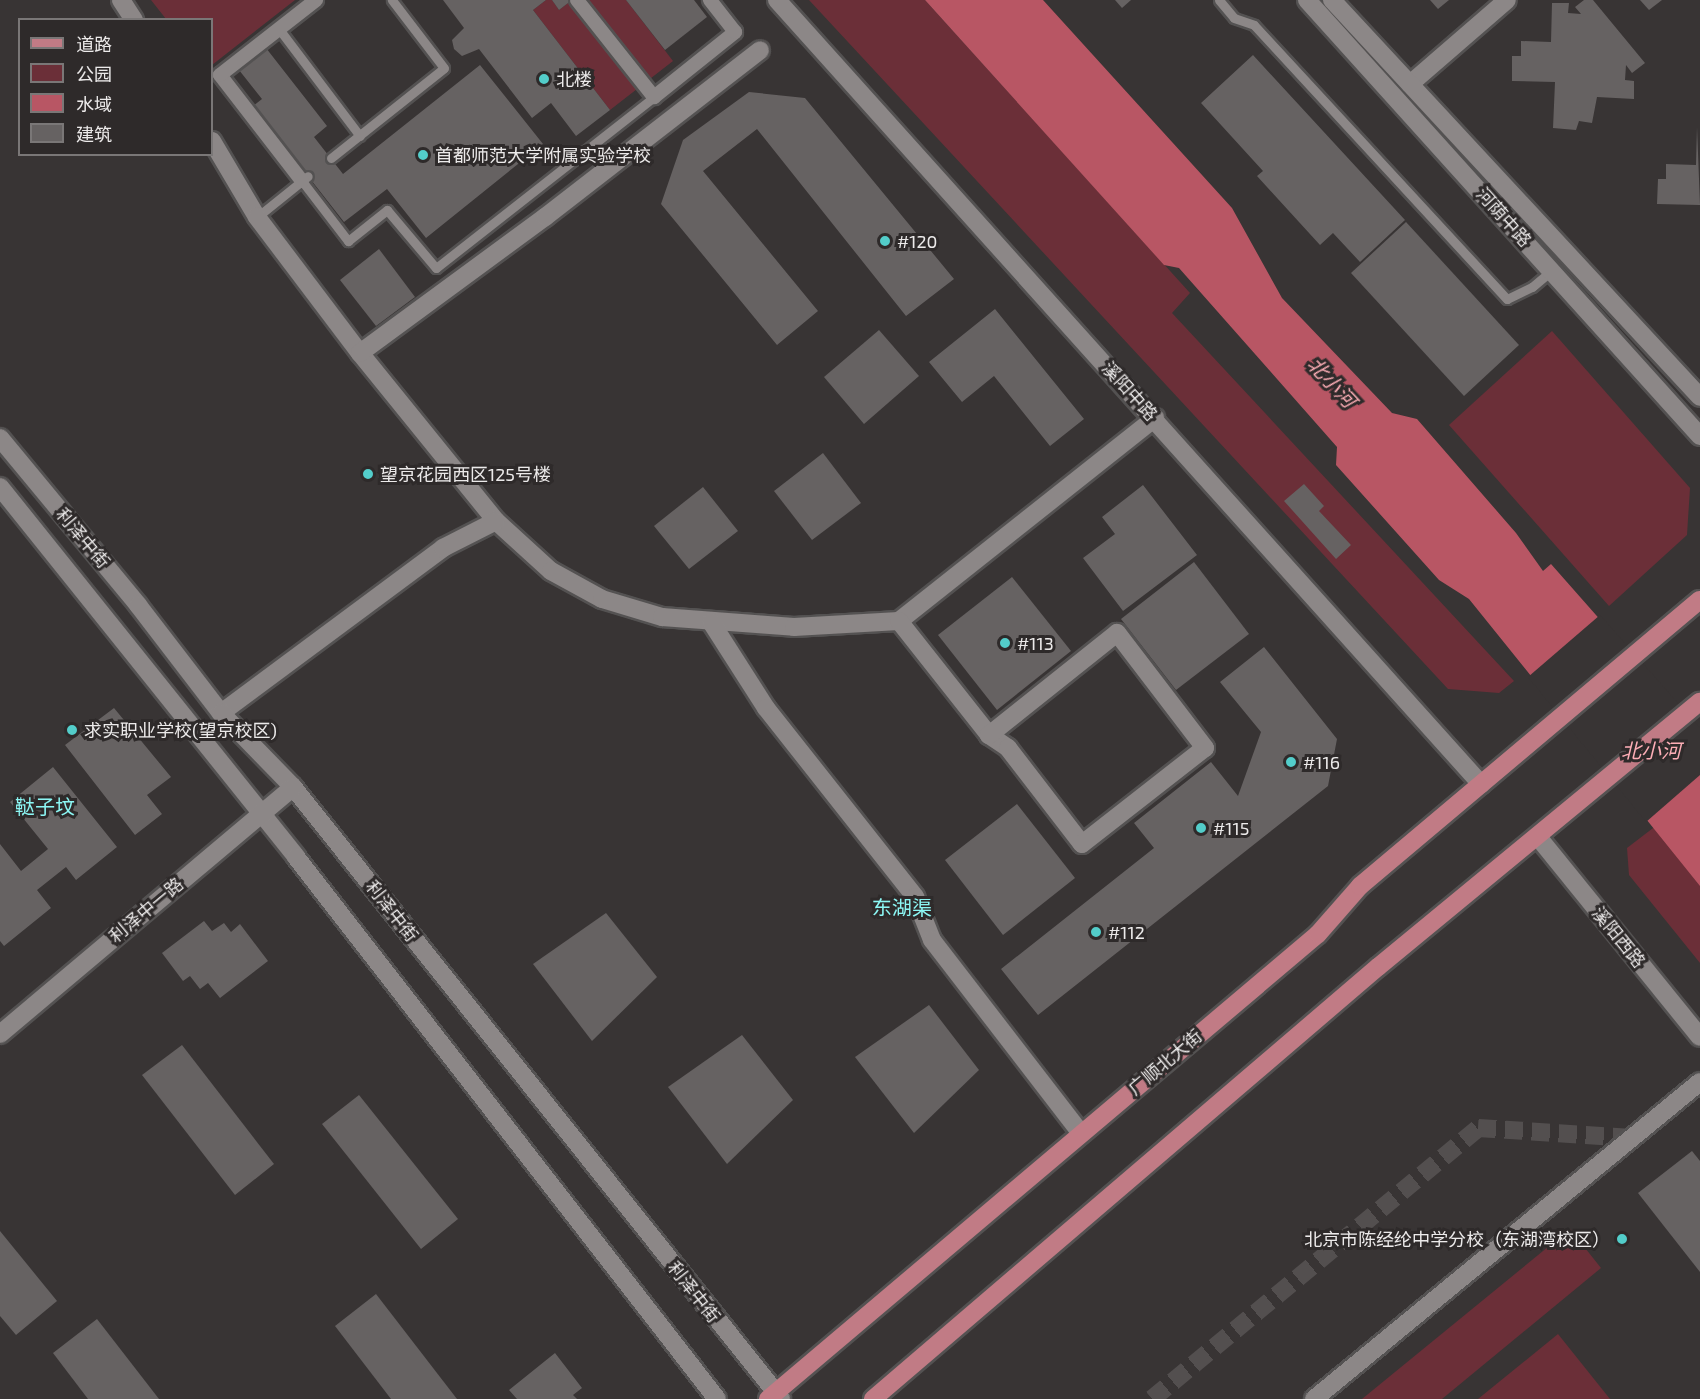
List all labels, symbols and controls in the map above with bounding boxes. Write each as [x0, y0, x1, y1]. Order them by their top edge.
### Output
legend [18, 18, 213, 156]
text: 道路 [76, 33, 112, 55]
text: 公园 [76, 63, 112, 85]
place label: 北楼 [556, 68, 592, 90]
marker: 北楼 [537, 72, 551, 86]
text: 水域 [76, 93, 112, 115]
text: 建筑 [76, 123, 112, 145]
place label: 首都师范大学附属实验学校 [435, 144, 651, 166]
marker: 首都师范大学附属实验学校 [416, 148, 430, 162]
street label: 河荫中路 [1472, 183, 1536, 251]
place label: #120 [897, 230, 937, 252]
marker: #120 [878, 234, 892, 248]
water label: 北小河 [1303, 352, 1361, 412]
street label: 溪阳中路 [1098, 357, 1162, 425]
place label: 望京花园西区125号楼 [380, 463, 551, 485]
marker: 望京花园西区125号楼 [361, 467, 375, 481]
street label: 利泽中街 [52, 503, 114, 573]
place label: #113 [1017, 632, 1054, 654]
marker: #113 [998, 636, 1012, 650]
place label: 求实职业学校(望京校区) [84, 719, 277, 741]
marker: 求实职业学校(望京校区) [65, 723, 79, 737]
water label: 北小河 [1621, 738, 1681, 762]
place label: #116 [1303, 751, 1340, 773]
marker: #116 [1284, 755, 1298, 769]
district label: 鞑子坟 [15, 794, 75, 818]
place label: #115 [1213, 817, 1249, 839]
marker: #115 [1194, 821, 1208, 835]
street label: 利泽中一路 [105, 873, 187, 947]
street label: 利泽中街 [361, 876, 423, 946]
district label: 东湖渠 [872, 895, 932, 919]
street label: 溪阳西路 [1588, 902, 1650, 972]
place label: #112 [1108, 921, 1145, 943]
marker: #112 [1089, 925, 1103, 939]
street label: 广顺北大街 [1124, 1025, 1206, 1099]
place label: 北京市陈经纶中学分校（东湖湾校区） [1304, 1228, 1610, 1250]
marker: 北京市陈经纶中学分校（东湖湾校区） [1615, 1232, 1629, 1246]
street label: 利泽中街 [663, 1257, 725, 1327]

